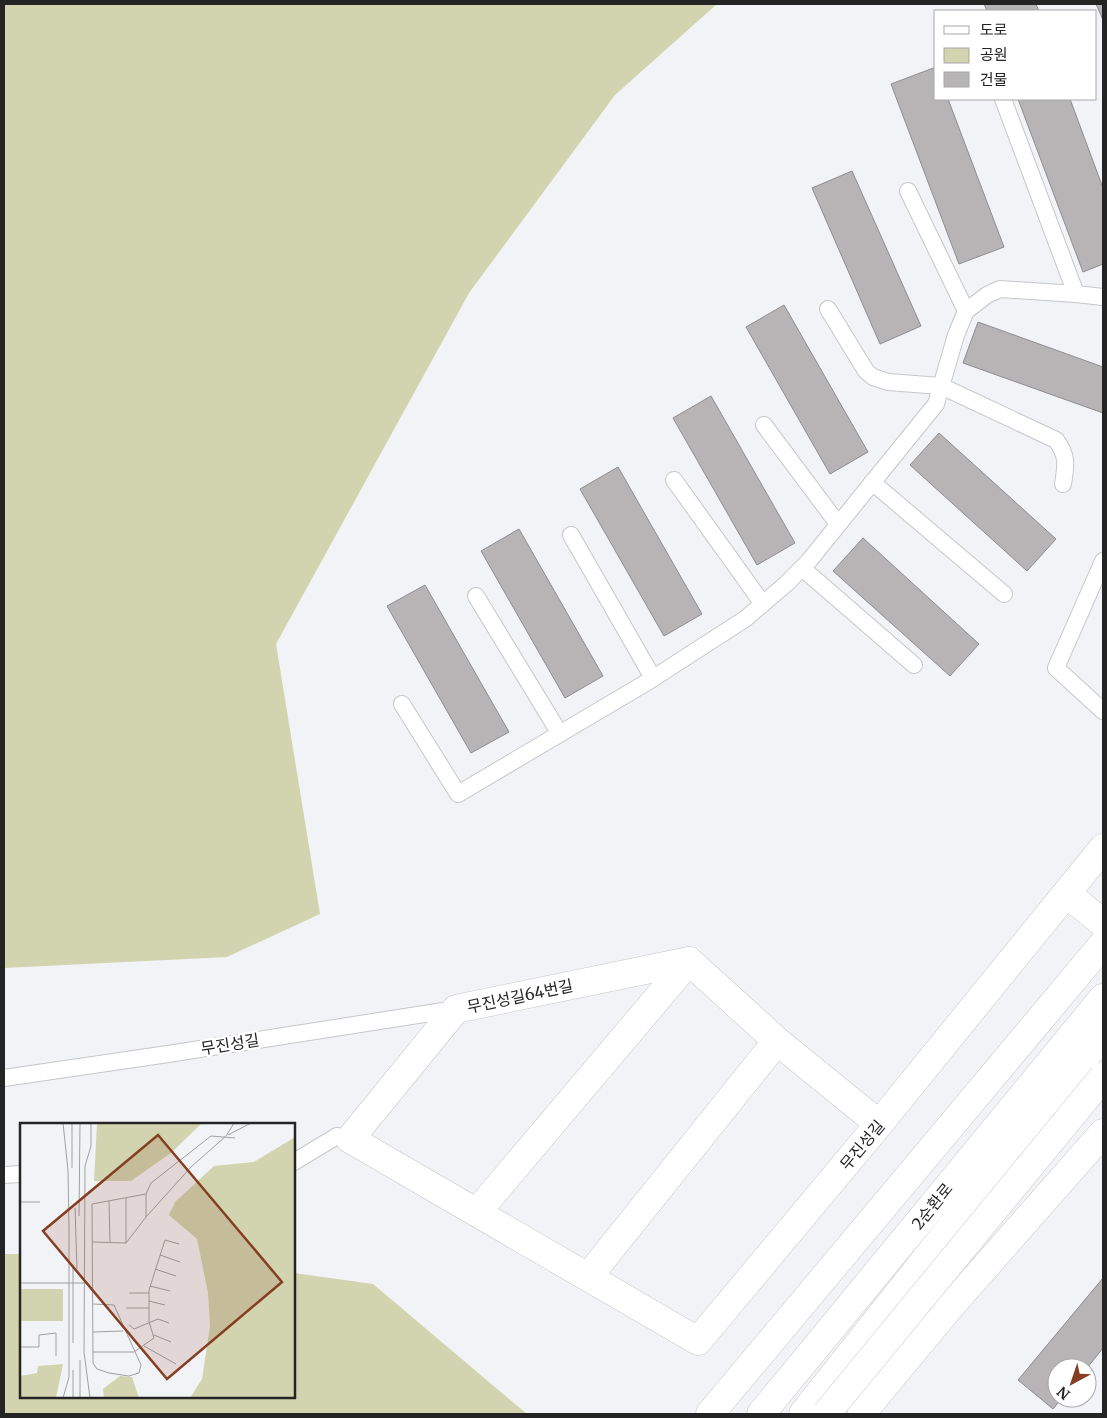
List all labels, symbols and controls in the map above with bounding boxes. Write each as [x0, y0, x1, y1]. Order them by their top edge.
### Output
legend [934, 10, 1097, 100]
text: 도로 [980, 20, 1008, 39]
text: 공원 [980, 45, 1008, 64]
text: 건물 [980, 70, 1008, 89]
street label: 무진성길64번길 [465, 975, 575, 1017]
street label: 무진성길 [199, 1030, 261, 1058]
street label: 무진성길 [835, 1116, 889, 1174]
inset map [20, 1123, 295, 1398]
street label: 2순환로 [907, 1179, 957, 1233]
north arrow [1047, 1358, 1097, 1408]
text: N [1054, 1383, 1074, 1403]

